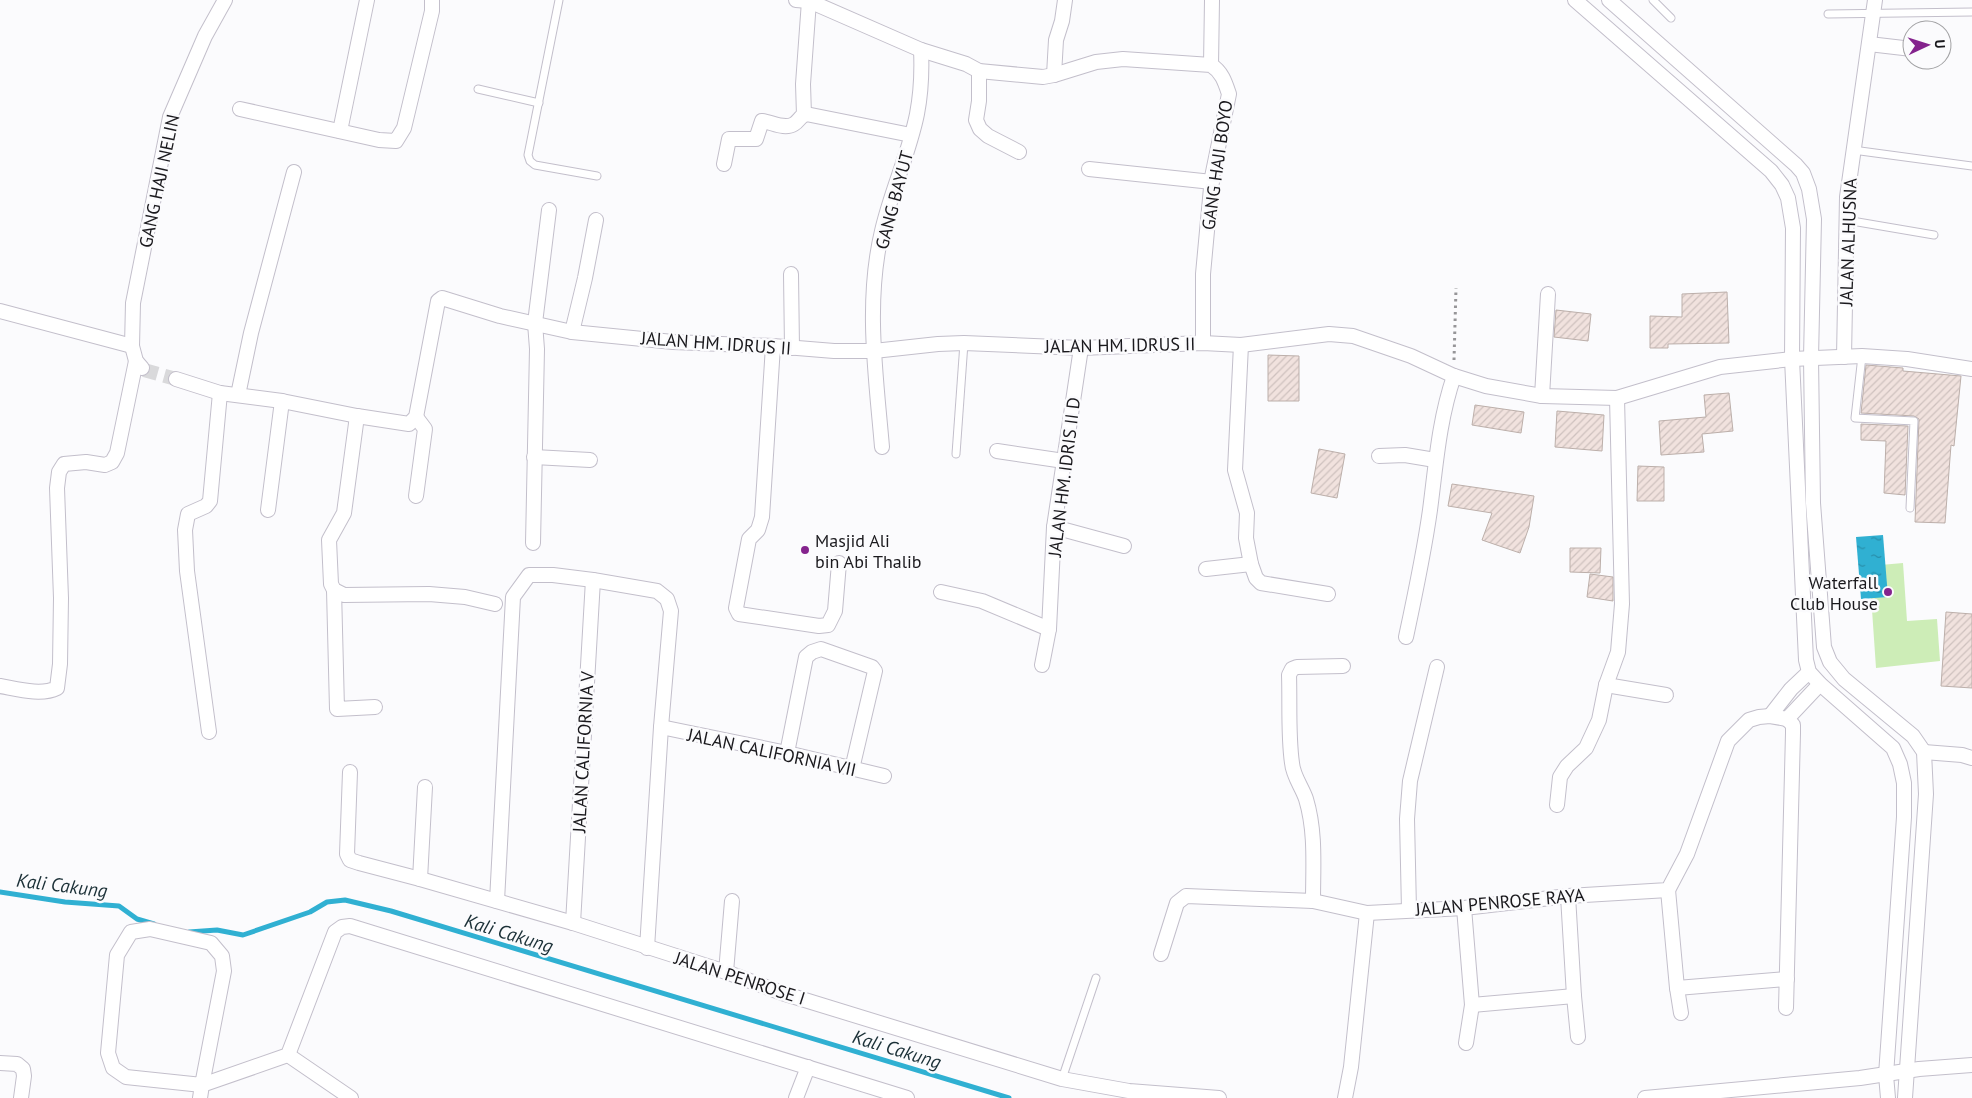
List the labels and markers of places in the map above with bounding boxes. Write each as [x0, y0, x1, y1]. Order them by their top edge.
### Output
place label: Masjid Ali bin Abi Thalib [815, 529, 922, 573]
marker: Masjid Ali bin Abi Thalib [799, 544, 811, 556]
place label: Waterfall Club House [1790, 571, 1879, 615]
marker: Waterfall Club House [1882, 586, 1894, 598]

